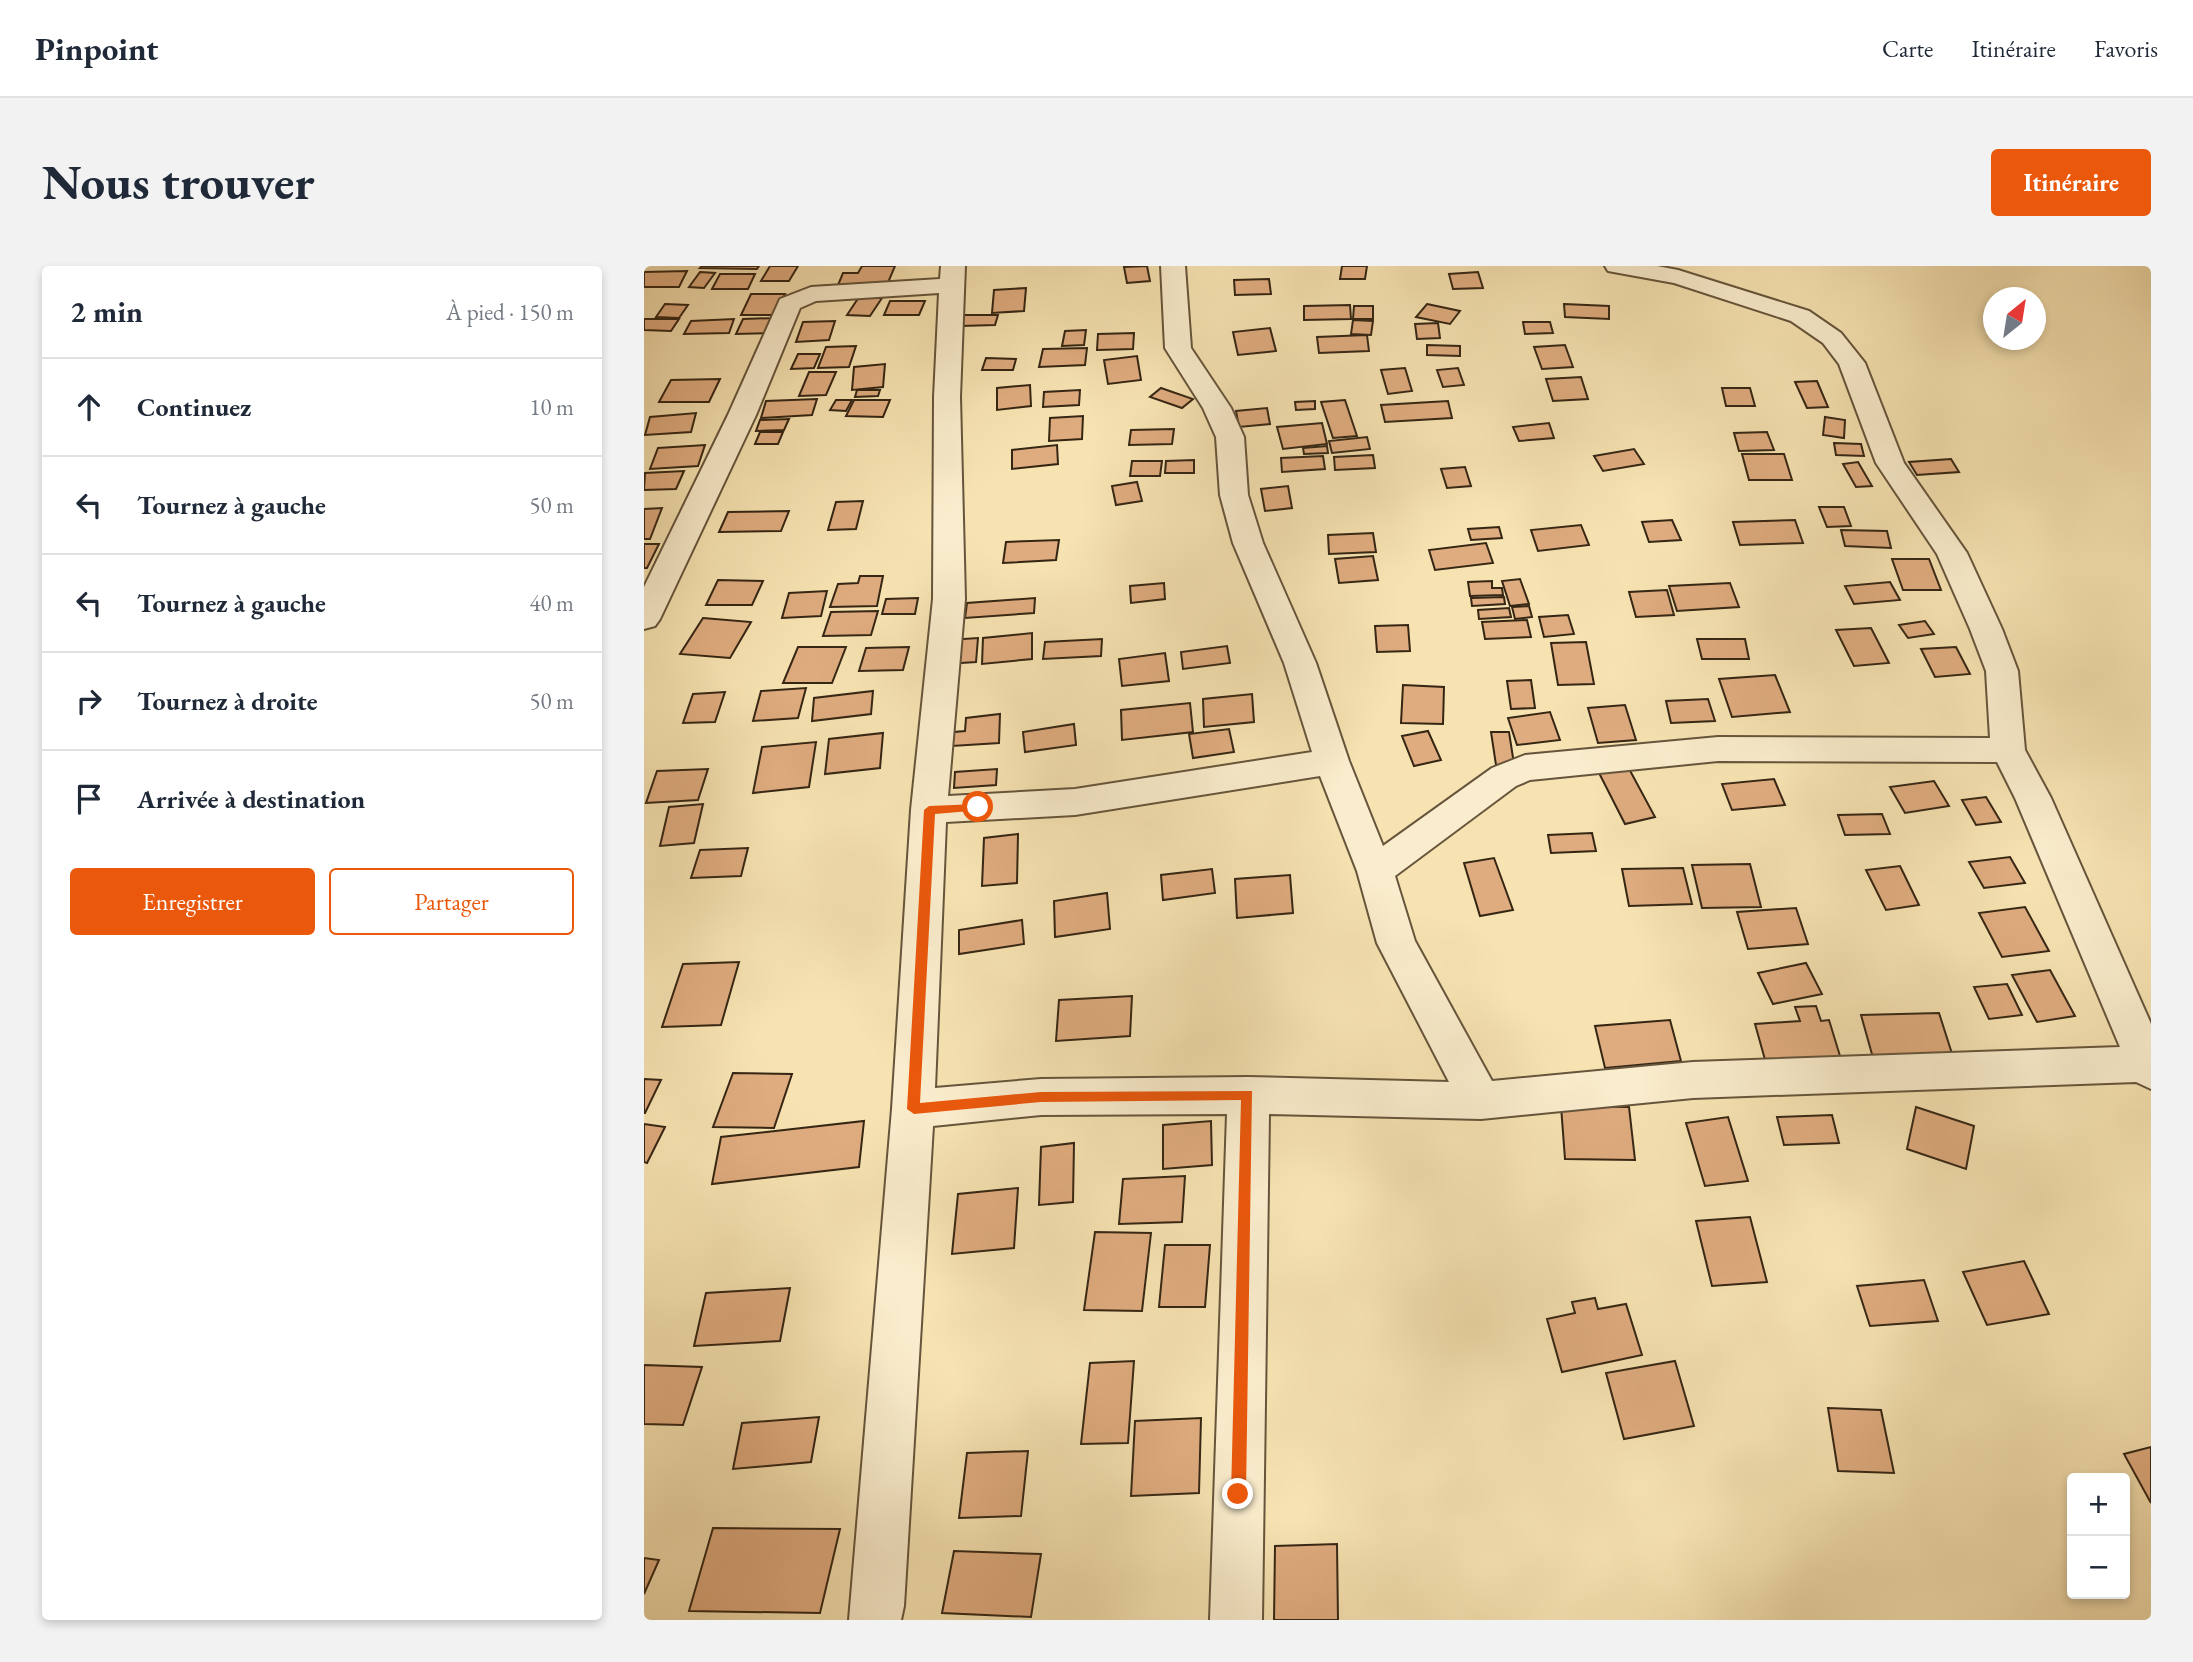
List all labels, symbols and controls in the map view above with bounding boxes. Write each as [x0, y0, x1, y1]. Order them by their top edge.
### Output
text: Pinpoint [35, 27, 158, 70]
text: Carte [1882, 33, 1933, 64]
text: Itinéraire [1971, 33, 2056, 64]
text: Favoris [2094, 33, 2158, 64]
button: Itinéraire [1991, 149, 2151, 216]
text: Nous trouver [42, 150, 315, 214]
north arrow [1983, 287, 2046, 350]
text: 2 min [70, 292, 143, 331]
text: À pied · 150 m [446, 297, 574, 327]
icon: ahead [70, 388, 108, 426]
text: Continuez [137, 390, 251, 424]
text: 10 m [529, 392, 574, 422]
icon: left [70, 486, 108, 524]
text: Tournez à gauche [137, 488, 326, 522]
text: 50 m [529, 490, 574, 520]
icon: left [70, 584, 108, 622]
text: Tournez à gauche [137, 586, 326, 620]
text: 40 m [529, 588, 574, 618]
icon: right [70, 682, 108, 720]
text: Tournez à droite [137, 684, 318, 718]
text: 50 m [529, 686, 574, 716]
icon: arrive [70, 780, 108, 818]
text: Arrivée à destination [137, 782, 365, 816]
route start [962, 791, 993, 822]
button: Enregistrer [70, 868, 315, 935]
button: Partager [329, 868, 574, 935]
map controls [2067, 1473, 2130, 1599]
button: + [2067, 1473, 2130, 1536]
route end [1222, 1478, 1253, 1509]
button: − [2067, 1536, 2130, 1599]

